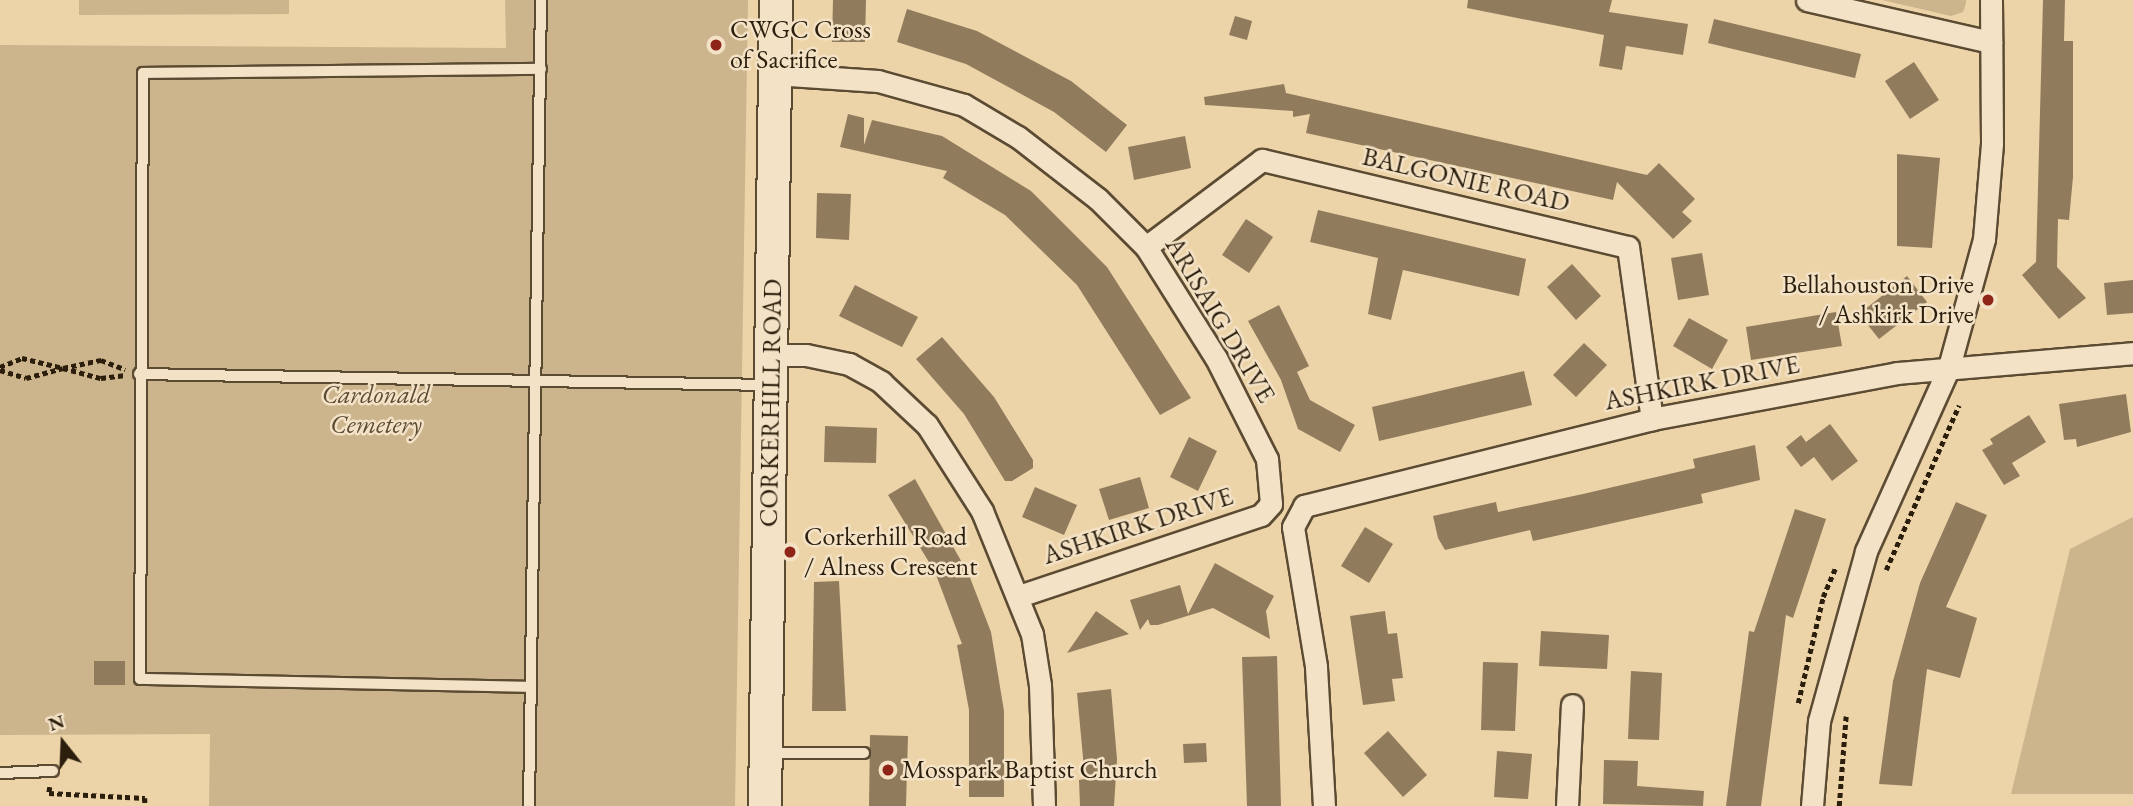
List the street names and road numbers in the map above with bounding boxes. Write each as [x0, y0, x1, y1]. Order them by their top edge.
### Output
street label: BALGONIE ROAD [1359, 141, 1573, 219]
street label: ARISAIG DRIVE [1158, 232, 1282, 408]
street label: CORKERHILL ROAD [753, 279, 789, 527]
street label: ASHKIRK DRIVE [1602, 349, 1802, 417]
street label: ASHKIRK DRIVE [1039, 481, 1237, 571]

